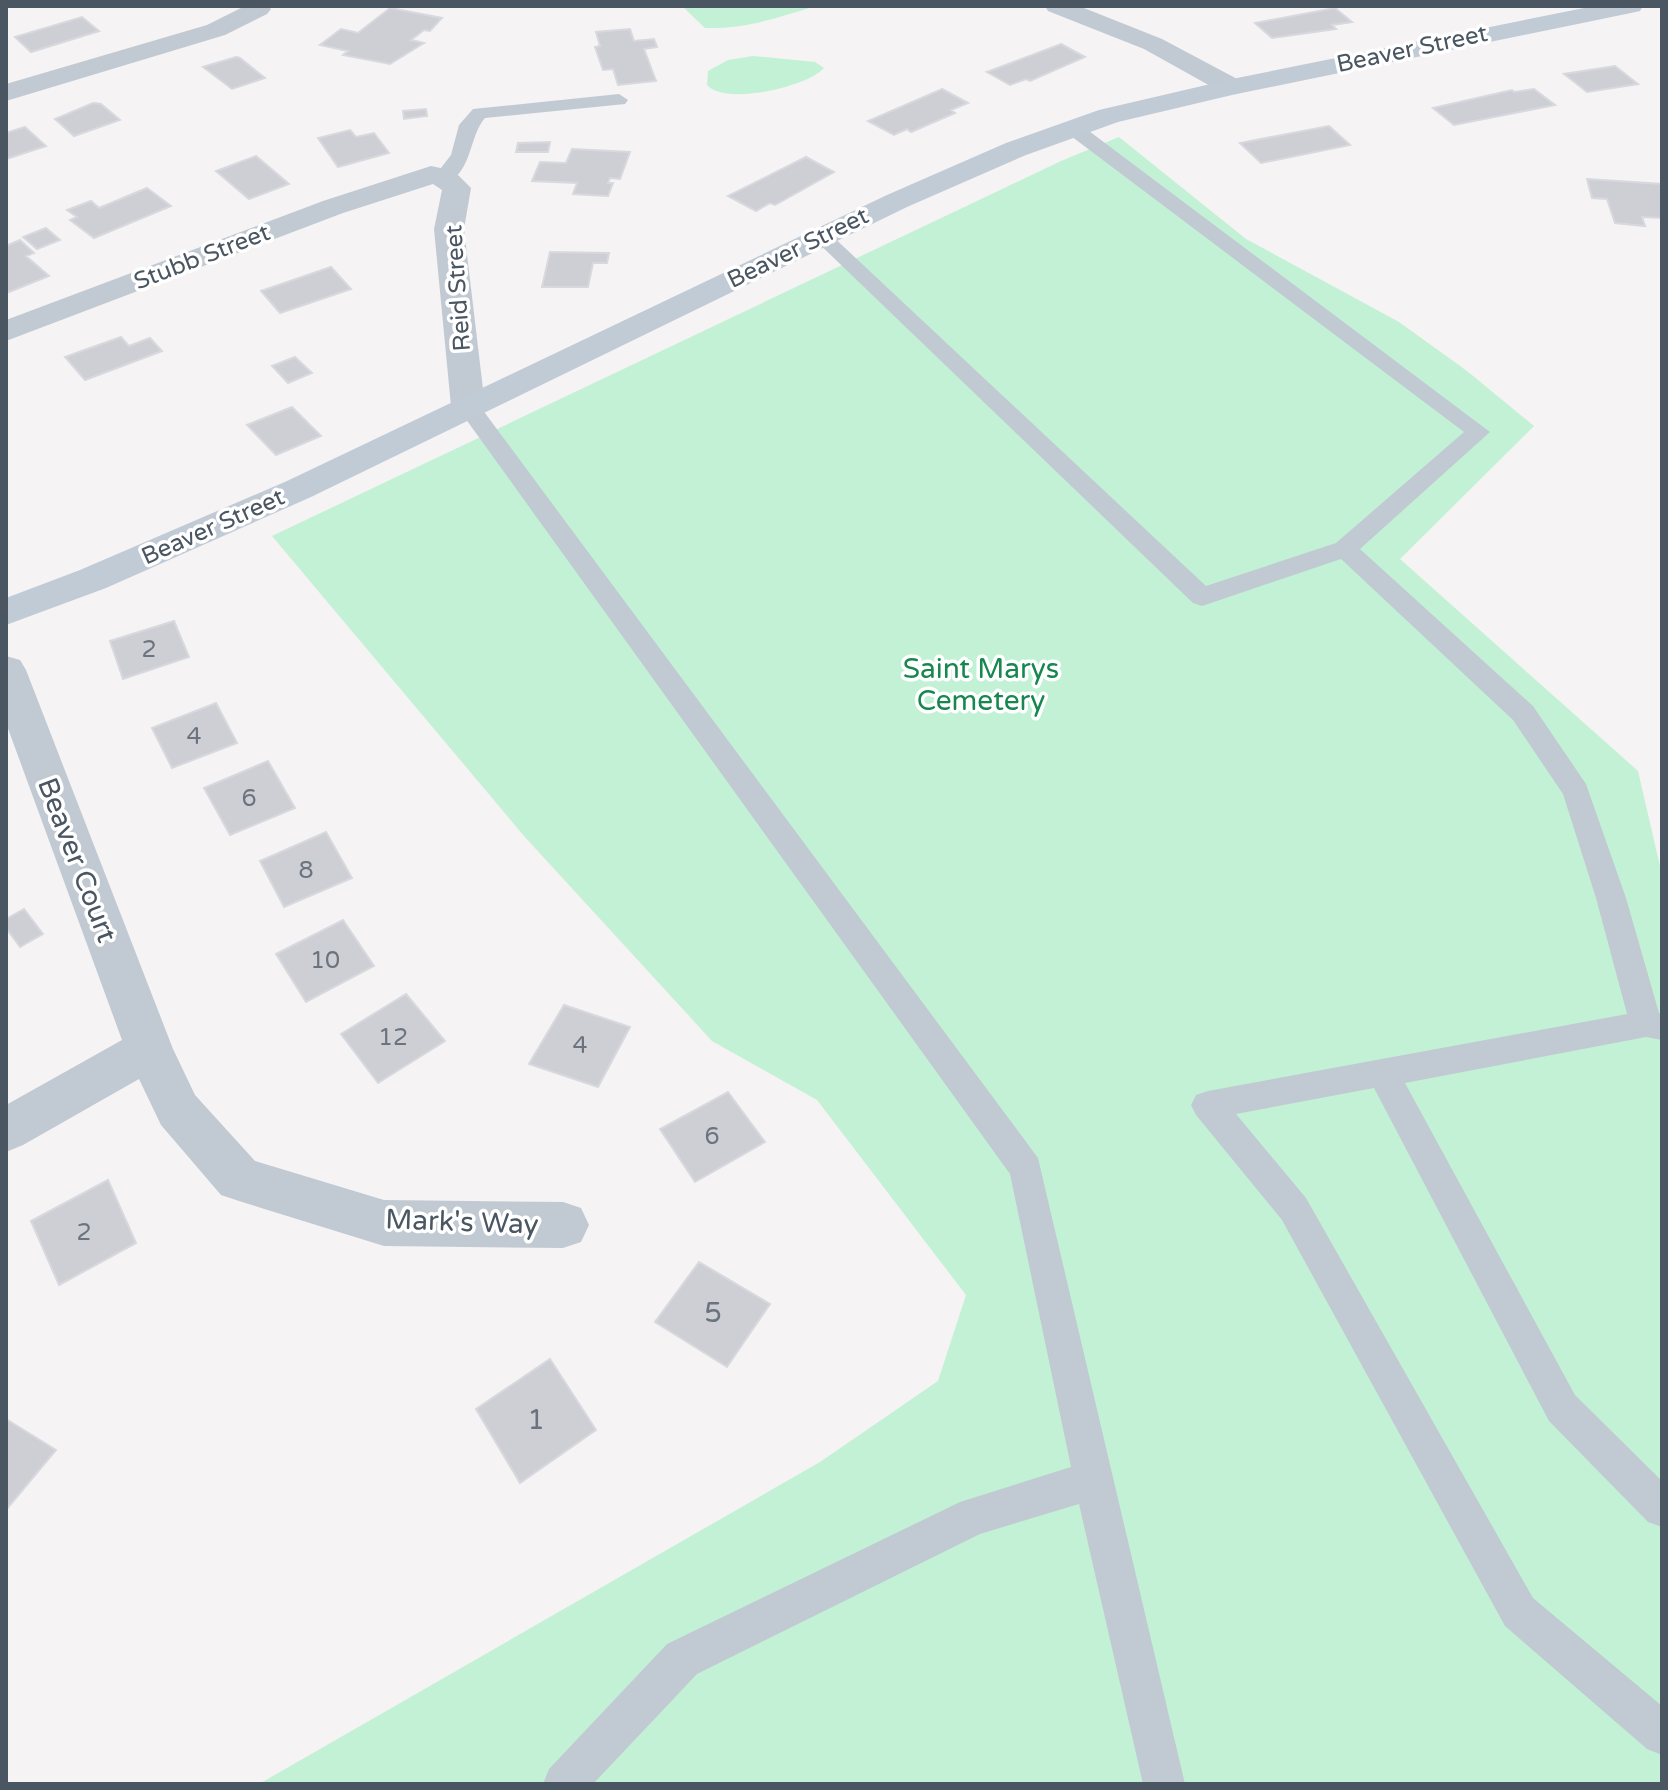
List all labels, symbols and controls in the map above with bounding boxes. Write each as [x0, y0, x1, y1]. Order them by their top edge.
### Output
street label: Beaver Street [1334, 19, 1490, 79]
street label: Beaver Street [723, 201, 873, 295]
street label: Stubb Street [130, 218, 274, 296]
street label: Reid Street [439, 224, 477, 352]
street label: Beaver Street [137, 483, 289, 571]
house number: 2 [141, 635, 157, 664]
park label: Saint Marys Cemetery [903, 652, 1059, 718]
house number: 4 [186, 722, 202, 751]
street label: Beaver Court [30, 773, 124, 947]
house number: 6 [241, 784, 257, 813]
house number: 8 [298, 856, 314, 885]
house number: 10 [310, 946, 340, 975]
house number: 12 [378, 1023, 408, 1052]
house number: 4 [572, 1031, 588, 1060]
house number: 6 [704, 1122, 720, 1151]
street label: Mark's Way [385, 1202, 539, 1242]
house number: 2 [76, 1218, 92, 1247]
house number: 5 [704, 1296, 722, 1330]
house number: 1 [527, 1403, 545, 1437]

